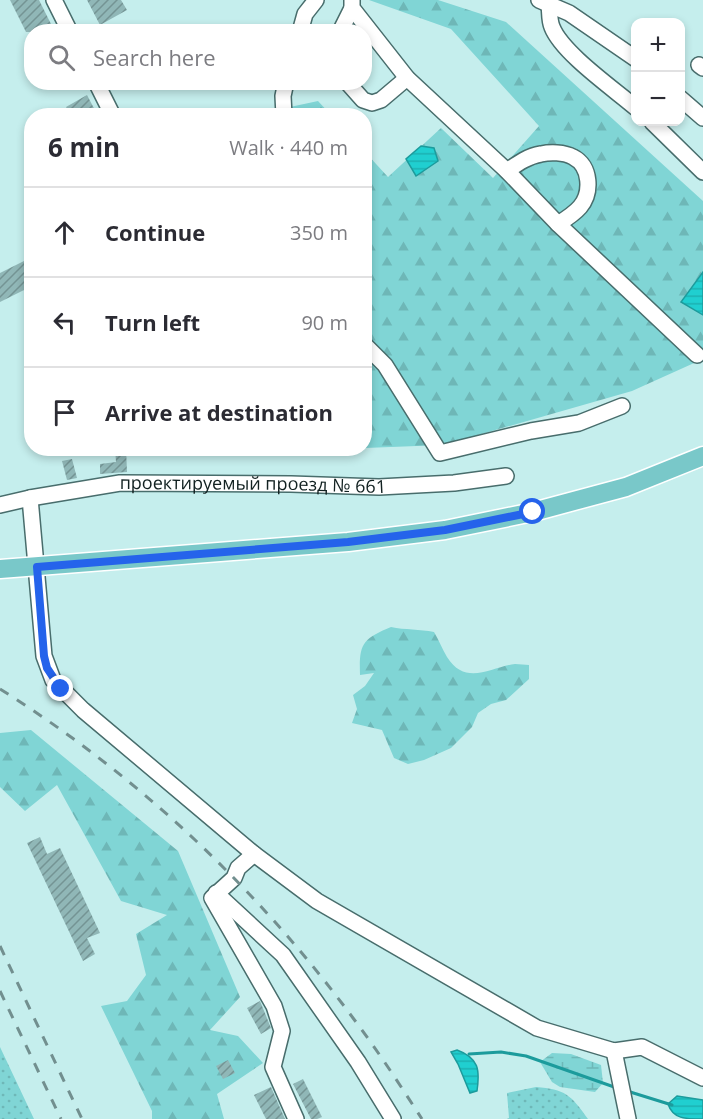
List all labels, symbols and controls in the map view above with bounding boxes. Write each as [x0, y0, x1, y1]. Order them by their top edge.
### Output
map controls [631, 18, 685, 126]
button: + [631, 18, 685, 72]
search box [24, 24, 372, 90]
icon: search [45, 41, 78, 74]
text: Search here [93, 42, 216, 72]
button: − [631, 72, 685, 126]
text: 6 min [48, 129, 120, 165]
text: Walk · 440 m [229, 134, 348, 161]
icon: ahead [48, 216, 81, 249]
text: Continue [105, 217, 205, 247]
text: 350 m [290, 219, 348, 246]
icon: left [48, 306, 81, 339]
text: Turn left [105, 307, 200, 337]
text: 90 m [301, 309, 348, 336]
icon: arrive [48, 396, 81, 429]
text: Arrive at destination [105, 397, 333, 427]
street label: проектируемый проезд № 661 [120, 470, 387, 498]
route start [519, 498, 545, 524]
route end [47, 675, 73, 701]

